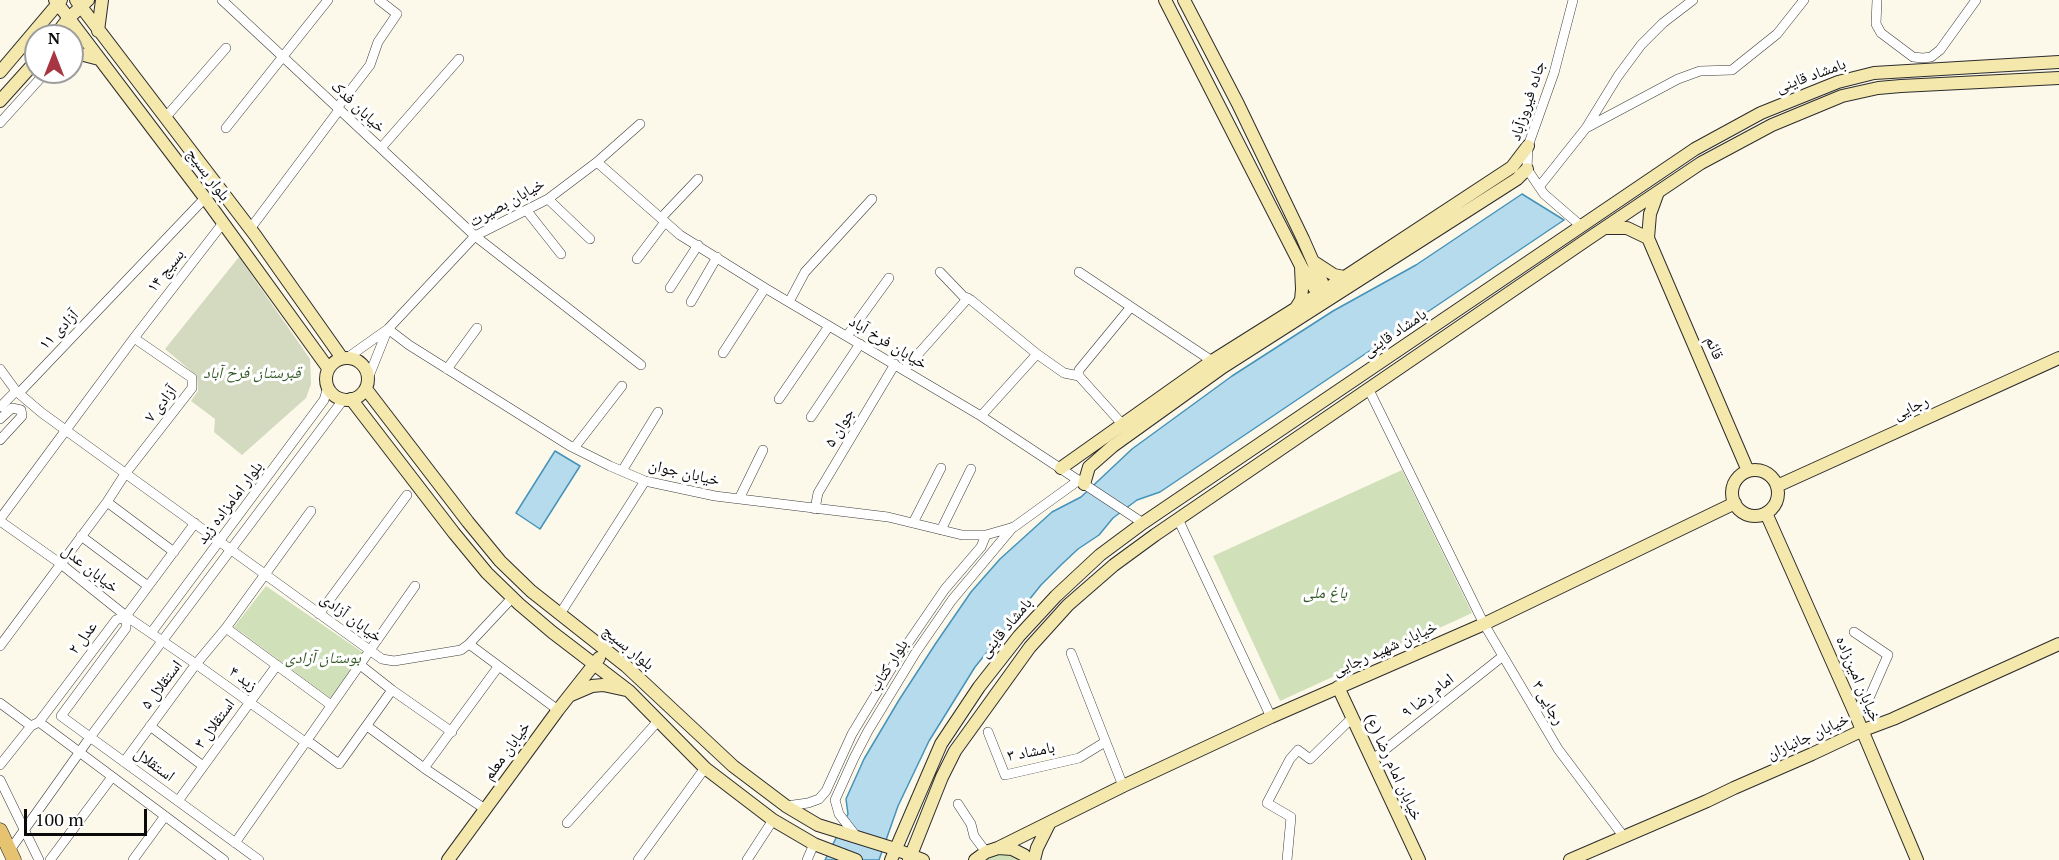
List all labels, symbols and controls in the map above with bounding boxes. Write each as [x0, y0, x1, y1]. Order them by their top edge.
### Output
north arrow [24, 24, 84, 84]
text: N [48, 27, 60, 49]
street label: بامشاد قاینی [1773, 55, 1849, 97]
street label: جاده فیروزآباد [1506, 59, 1550, 143]
street label: خیابان فدک [327, 77, 389, 137]
street label: بلوار بسیج [182, 145, 234, 205]
street label: خیابان بصیرت [466, 174, 548, 232]
street label: بسیج ۱۴ [143, 246, 189, 296]
street label: بامشاد قاینی [1359, 305, 1431, 361]
street label: آزادی ۱۱ [35, 306, 83, 354]
street label: خیابان فرخ آباد [845, 312, 931, 374]
street label: قائم [1701, 333, 1727, 363]
park label: قبرستان فرخ آباد [203, 363, 301, 383]
street label: آزادی ۷ [141, 382, 181, 426]
street label: رجایی [1890, 392, 1932, 424]
street label: جوان ۵ [821, 405, 859, 451]
street label: خیابان جوان [646, 455, 722, 491]
street label: بلوار امامزاده زید [193, 458, 267, 548]
street label: خیابان عدل [58, 541, 122, 597]
park label: باغ ملی [1303, 583, 1347, 603]
street label: خیابان آزادی [316, 589, 386, 647]
street label: بامشاد قاینی [975, 594, 1037, 662]
street label: خیابان شهید رجایی [1330, 617, 1440, 681]
street label: عدل ۲ [64, 618, 102, 658]
street label: بلوار بسیج [598, 621, 658, 675]
street label: خیابان امین‌زاده [1831, 633, 1885, 725]
street label: بلوار کتاب [865, 636, 913, 696]
park label: بوستان آزادی [285, 648, 361, 668]
street label: استقلال ۵ [137, 657, 187, 713]
street label: زید ۴ [225, 662, 261, 696]
street label: امام رضا ۹ [1398, 670, 1458, 722]
street label: رجایی ۳ [1528, 677, 1568, 729]
street label: استقلال ۳ [191, 695, 239, 753]
street label: خیابان امام رضا (ع) [1360, 710, 1426, 824]
street label: خیابان جانبازان [1764, 710, 1852, 764]
street label: خیابان معلم [479, 718, 535, 784]
street label: بامشاد ۳ [1006, 738, 1056, 766]
street label: استقلال [130, 744, 178, 786]
scale bar [27, 797, 150, 835]
text: 100 m [35, 807, 84, 831]

